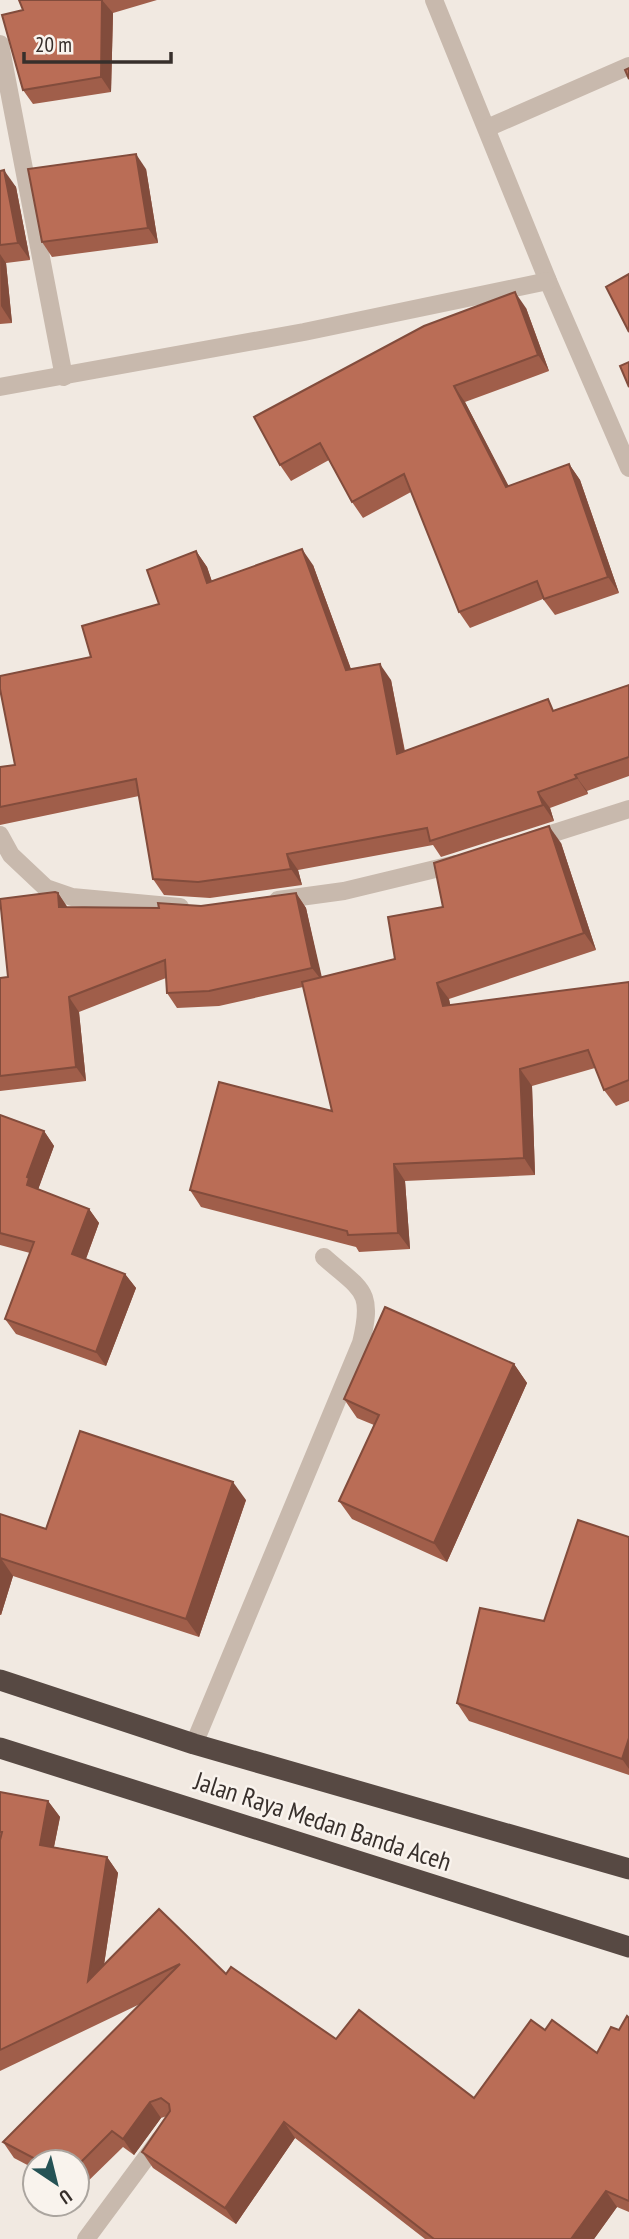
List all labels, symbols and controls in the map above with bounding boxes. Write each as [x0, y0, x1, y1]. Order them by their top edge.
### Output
scale bar [24, 21, 172, 65]
text: 20 m [35, 31, 72, 58]
street label: Jalan Raya Medan Banda Aceh [189, 1764, 456, 1878]
north arrow [21, 2148, 91, 2218]
text: U [55, 2184, 77, 2210]

